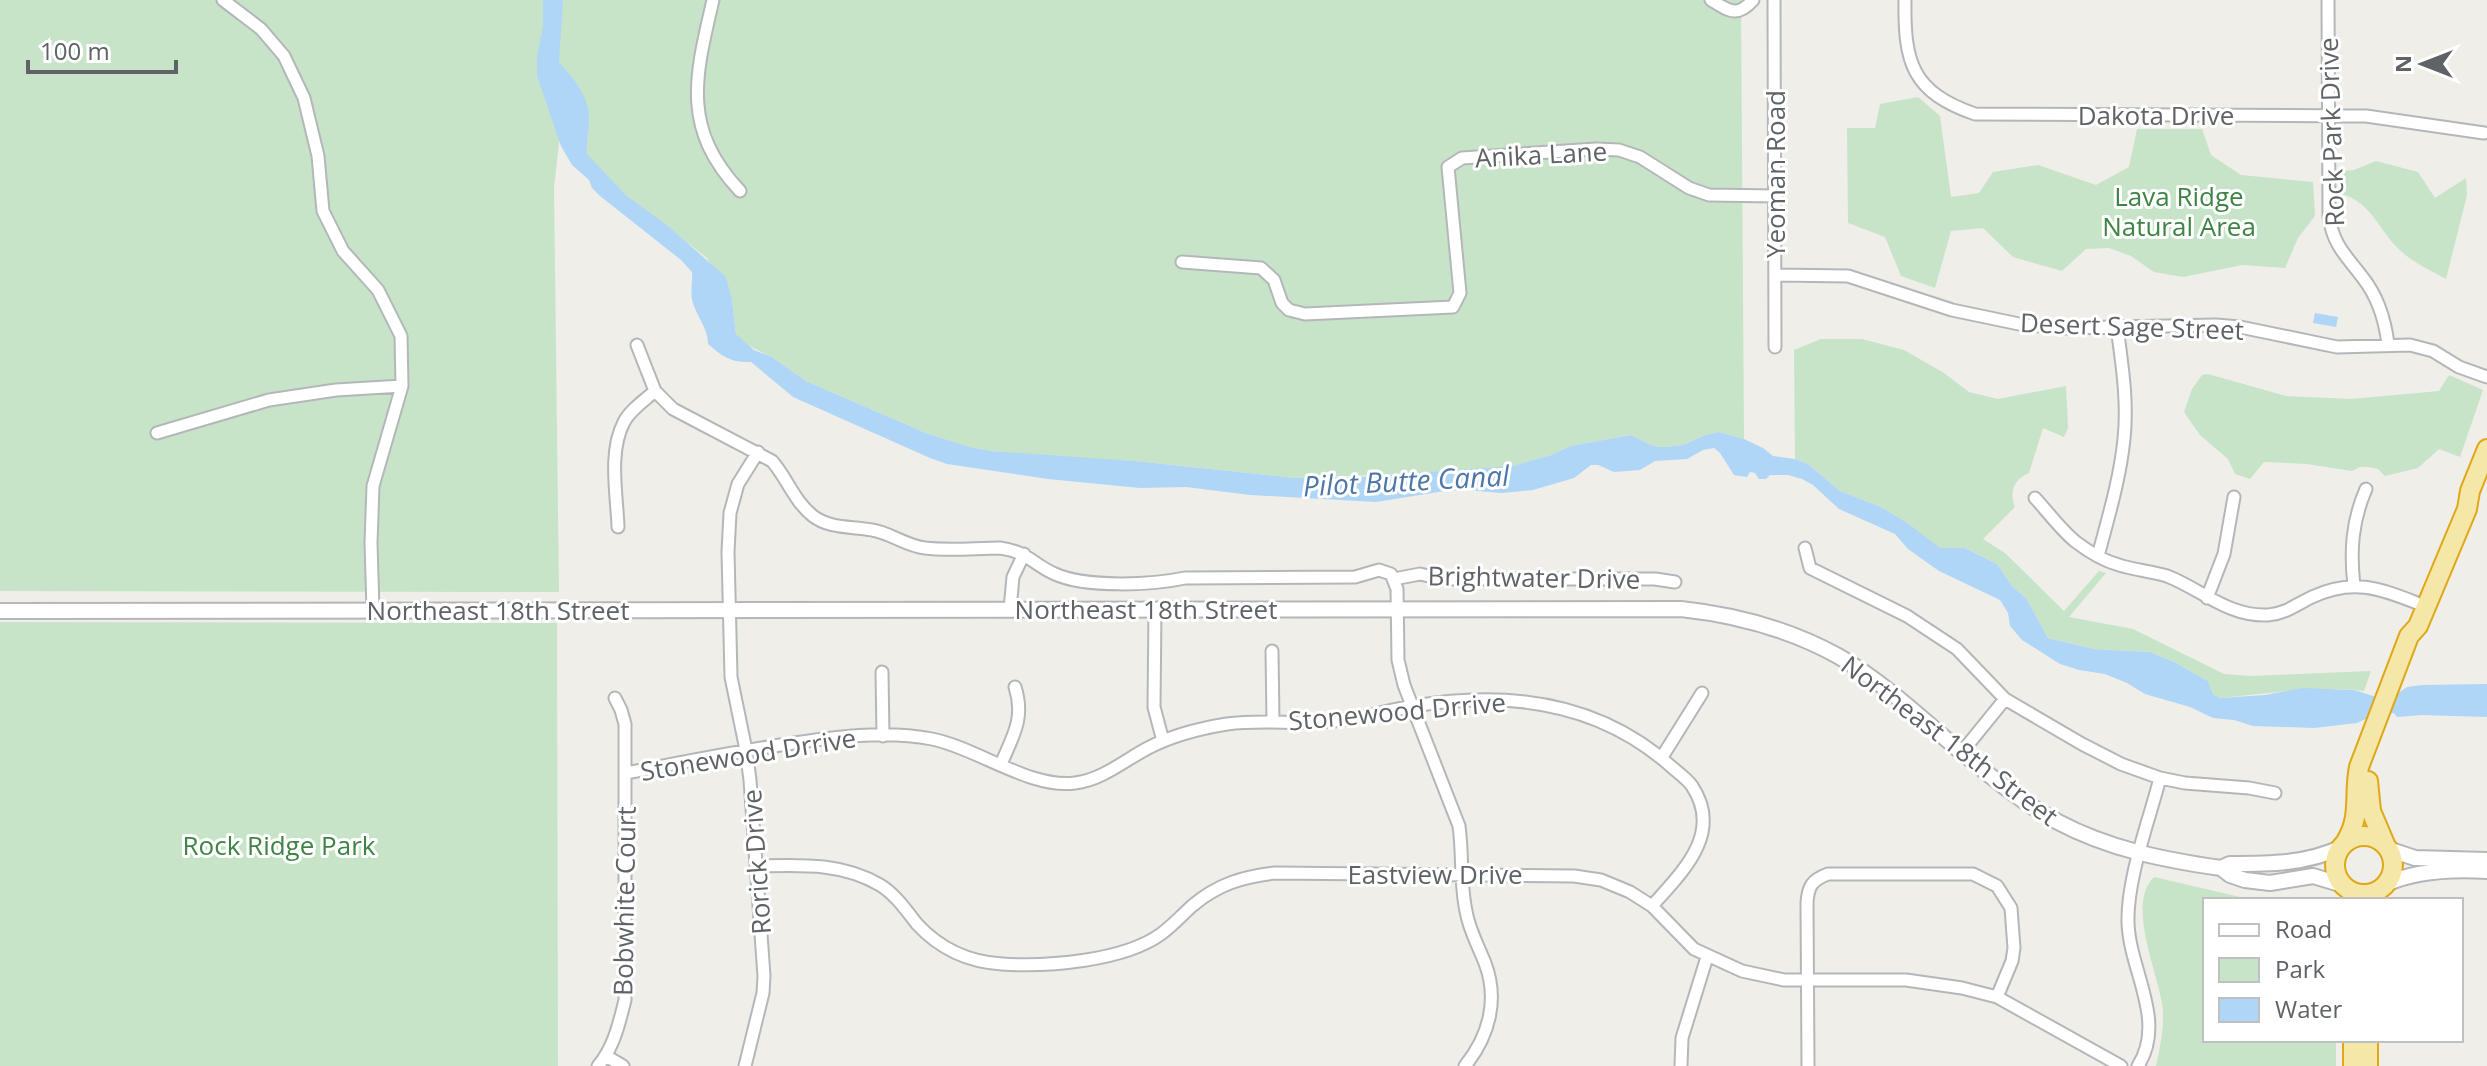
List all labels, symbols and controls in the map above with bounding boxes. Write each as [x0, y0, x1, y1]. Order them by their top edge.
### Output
scale bar [28, 24, 176, 74]
north arrow [2383, 24, 2463, 104]
text: 100 m [40, 34, 110, 67]
street label: Rock Park Drive [2310, 37, 2352, 227]
text: N [2387, 55, 2417, 73]
street label: Yeoman Road [1757, 90, 1793, 258]
street label: Dakota Drive [2078, 97, 2234, 133]
street label: Anika Lane [1474, 133, 1608, 175]
park label: Lava Ridge Natural Area [2102, 178, 2256, 244]
street label: Desert Sage Street [2019, 304, 2245, 348]
water label: Pilot Butte Canal [1302, 456, 1511, 504]
street label: Brightwater Drive [1427, 557, 1641, 597]
street label: Northeast 18th Street [1015, 591, 1277, 627]
street label: Northeast 18th Street [367, 592, 629, 628]
street label: Northeast 18th Street [1834, 647, 2066, 833]
street label: Stonewood Drrive [1287, 684, 1507, 738]
street label: Stonewood Drrive [637, 719, 859, 789]
street label: Rorick Drive [733, 788, 779, 936]
street label: Bobwhite Court [604, 806, 644, 996]
park label: Rock Ridge Park [183, 827, 376, 863]
street label: Eastview Drive [1347, 856, 1523, 892]
legend [2203, 898, 2463, 1042]
text: Road [2275, 912, 2332, 945]
text: Park [2275, 952, 2326, 985]
text: Water [2275, 992, 2343, 1025]

